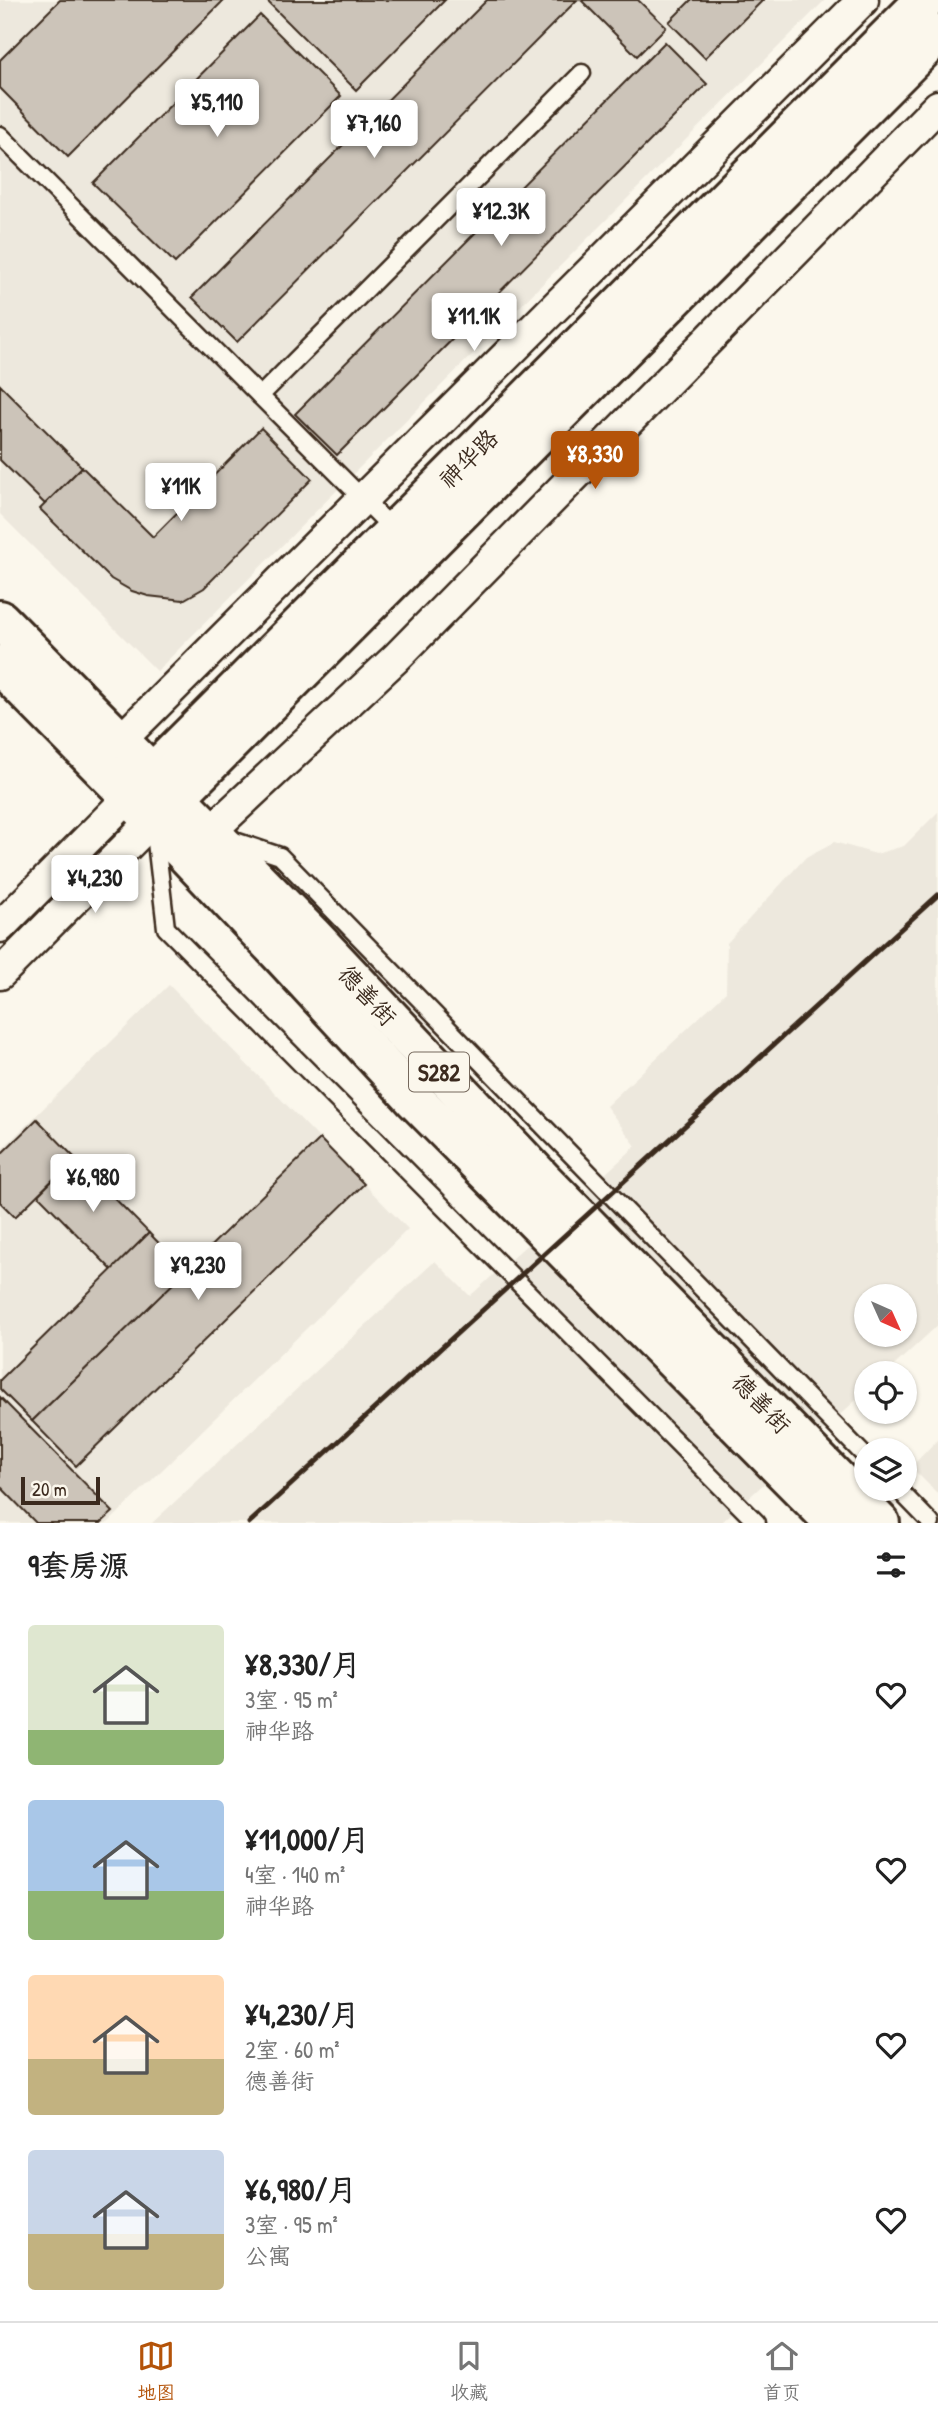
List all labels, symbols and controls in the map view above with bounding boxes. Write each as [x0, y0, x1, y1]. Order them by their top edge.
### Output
pin: ¥5,110 [160, 80, 274, 139]
text: ¥5,110 [191, 86, 243, 117]
pin: ¥7,160 [317, 100, 431, 160]
text: ¥7,160 [347, 107, 401, 138]
pin: ¥12.3K [444, 188, 558, 248]
text: ¥12.3K [472, 195, 530, 226]
pin: ¥11.1K [417, 294, 531, 353]
text: ¥11.1K [448, 300, 500, 331]
street label: 神华路 [431, 421, 505, 495]
pin: ¥8,330 [538, 432, 652, 491]
text: ¥8,330 [567, 438, 623, 469]
pin: ¥11K [140, 463, 222, 523]
text: ¥11K [161, 470, 201, 501]
pin: ¥4,230 [38, 856, 152, 915]
text: ¥4,230 [67, 862, 123, 893]
street label: 德善街 [332, 958, 404, 1032]
road number: S282 [409, 1052, 469, 1092]
pin: ¥6,980 [36, 1154, 150, 1214]
text: ¥6,980 [66, 1161, 120, 1192]
pin: ¥9,230 [141, 1242, 255, 1302]
text: ¥9,230 [170, 1249, 226, 1280]
north arrow [854, 1284, 917, 1348]
map controls [854, 1284, 917, 1501]
button: locate [854, 1361, 917, 1424]
street label: 德善街 [725, 1366, 799, 1440]
button: layers [854, 1438, 917, 1501]
scale bar [21, 1474, 100, 1506]
text: 20 m [32, 1476, 67, 1502]
text: 9套房源 [28, 1545, 129, 1585]
icon: filters [872, 1546, 910, 1584]
text: ¥8,330/月 [245, 1644, 361, 1684]
icon: home [84, 1653, 168, 1737]
icon: heart [872, 1676, 910, 1714]
text: 3室 · 95 m² [245, 1684, 338, 1715]
text: 神华路 [245, 1715, 314, 1746]
text: ¥11,000/月 [245, 1819, 370, 1859]
icon: home [84, 1828, 168, 1912]
icon: heart [872, 1851, 910, 1889]
text: 4室 · 140 m² [245, 1859, 345, 1890]
text: 神华路 [245, 1890, 314, 1921]
text: ¥4,230/月 [245, 1994, 360, 2034]
icon: home [84, 2003, 168, 2087]
icon: heart [872, 2026, 910, 2064]
text: 2室 · 60 m² [245, 2034, 340, 2065]
text: 德善街 [245, 2065, 314, 2096]
text: ¥6,980/月 [245, 2169, 357, 2209]
icon: home [84, 2178, 168, 2262]
icon: heart [872, 2201, 910, 2239]
text: 3室 · 95 m² [245, 2209, 338, 2240]
text: 公寓 [245, 2240, 291, 2271]
tab: 地图 [137, 2337, 175, 2405]
tab: 收藏 [450, 2337, 488, 2405]
tab: 首页 [763, 2337, 801, 2405]

